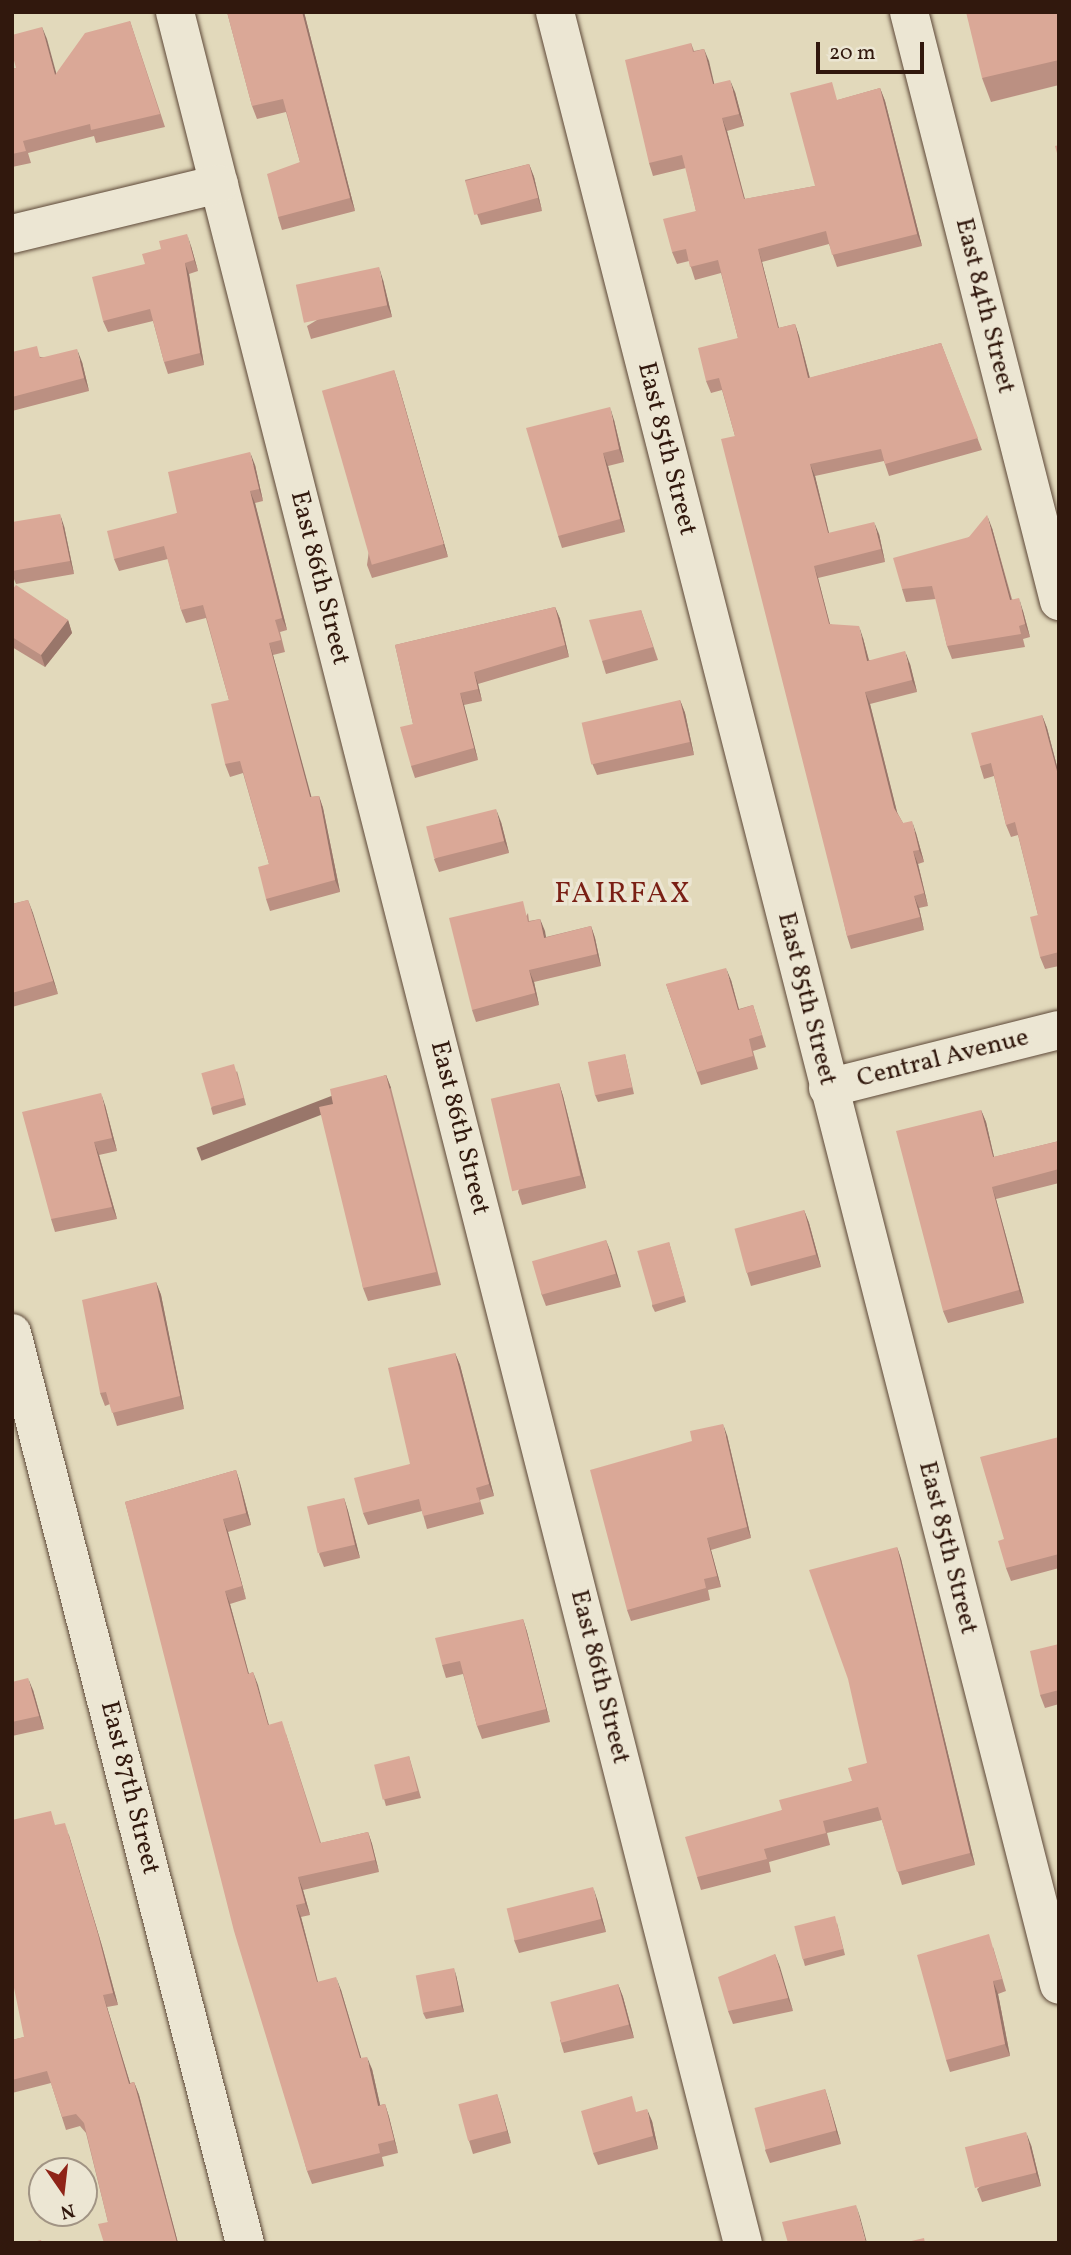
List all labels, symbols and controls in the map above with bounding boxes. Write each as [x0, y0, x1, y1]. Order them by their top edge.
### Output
scale bar [819, 28, 928, 72]
text: 20 m [829, 39, 875, 68]
street label: East 84th Street [947, 215, 1021, 397]
street label: East 85th Street [629, 359, 703, 539]
street label: East 86th Street [282, 488, 356, 668]
district label: FAIRFAX [555, 876, 691, 912]
street label: East 85th Street [769, 909, 843, 1089]
street label: Central Avenue [854, 1023, 1032, 1095]
street label: East 86th Street [422, 1038, 496, 1218]
street label: East 85th Street [910, 1458, 984, 1638]
street label: East 86th Street [562, 1587, 636, 1767]
street label: East 87th Street [92, 1698, 166, 1878]
north arrow [28, 2157, 98, 2227]
text: N [58, 2196, 77, 2225]

